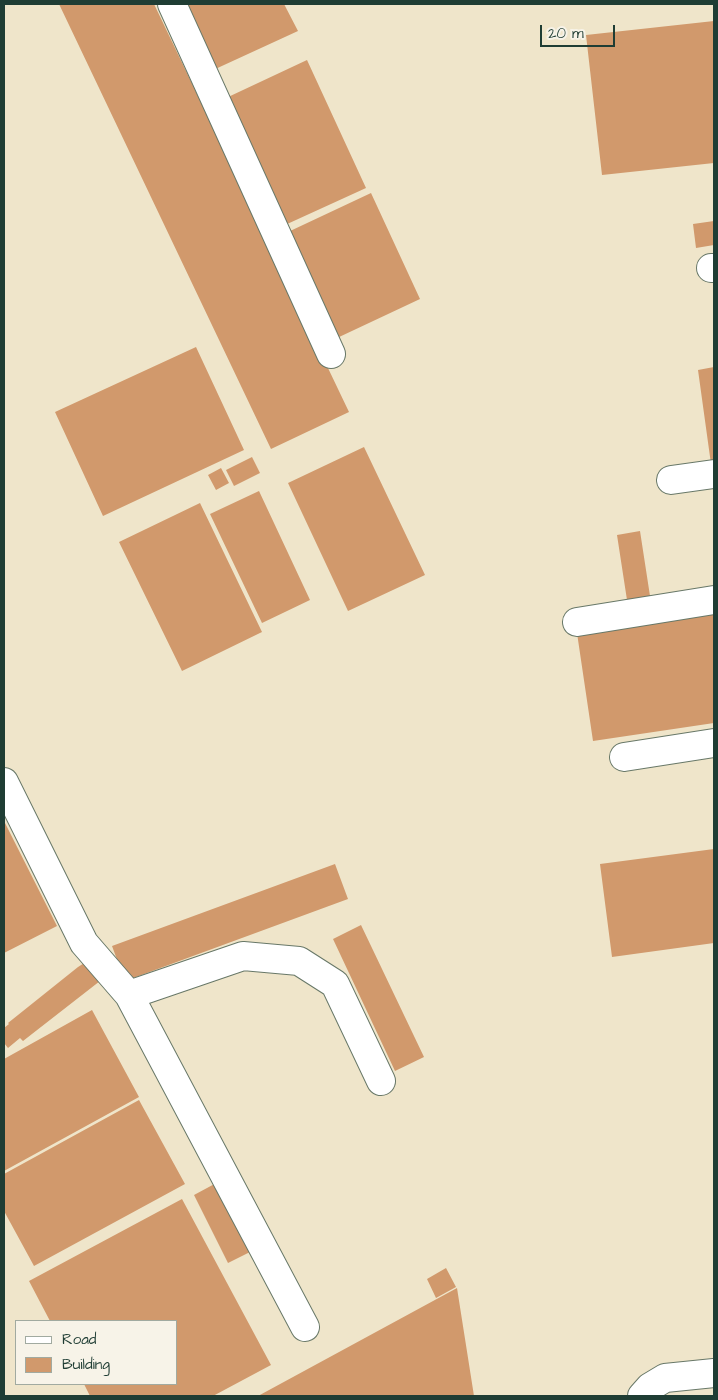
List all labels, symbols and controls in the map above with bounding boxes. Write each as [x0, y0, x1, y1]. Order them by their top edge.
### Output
scale bar [543, 15, 618, 47]
text: 20 m [548, 23, 584, 44]
legend [15, 1320, 178, 1385]
text: Road [62, 1329, 96, 1350]
text: Building [62, 1354, 110, 1375]

